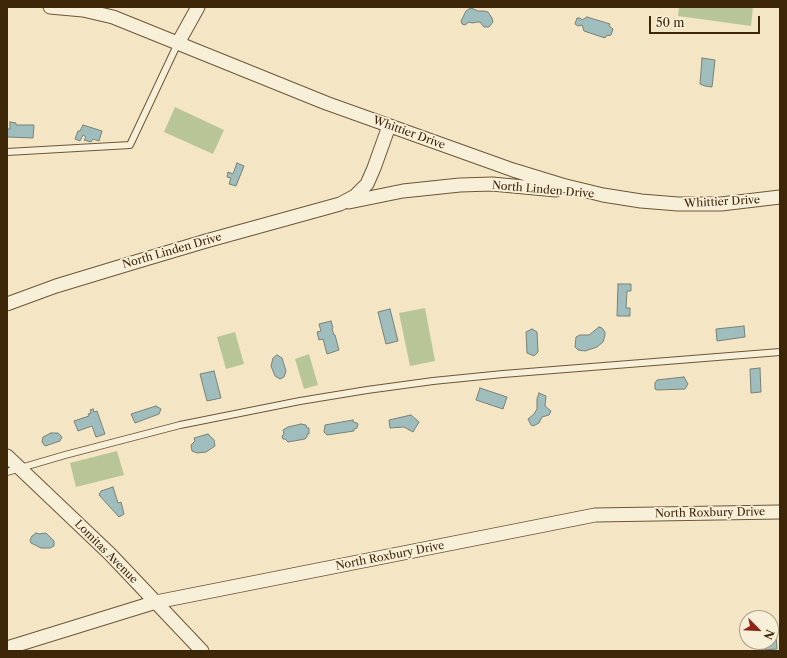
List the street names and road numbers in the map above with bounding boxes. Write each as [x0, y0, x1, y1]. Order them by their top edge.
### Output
street label: Whittier Drive [371, 114, 447, 152]
street label: North Linden Drive [491, 179, 595, 201]
street label: Whittier Drive [684, 193, 760, 211]
street label: North Linden Drive [121, 231, 223, 271]
street label: North Roxbury Drive [655, 505, 765, 521]
street label: Lomitas Avenue [72, 518, 140, 586]
street label: North Roxbury Drive [335, 539, 445, 573]

